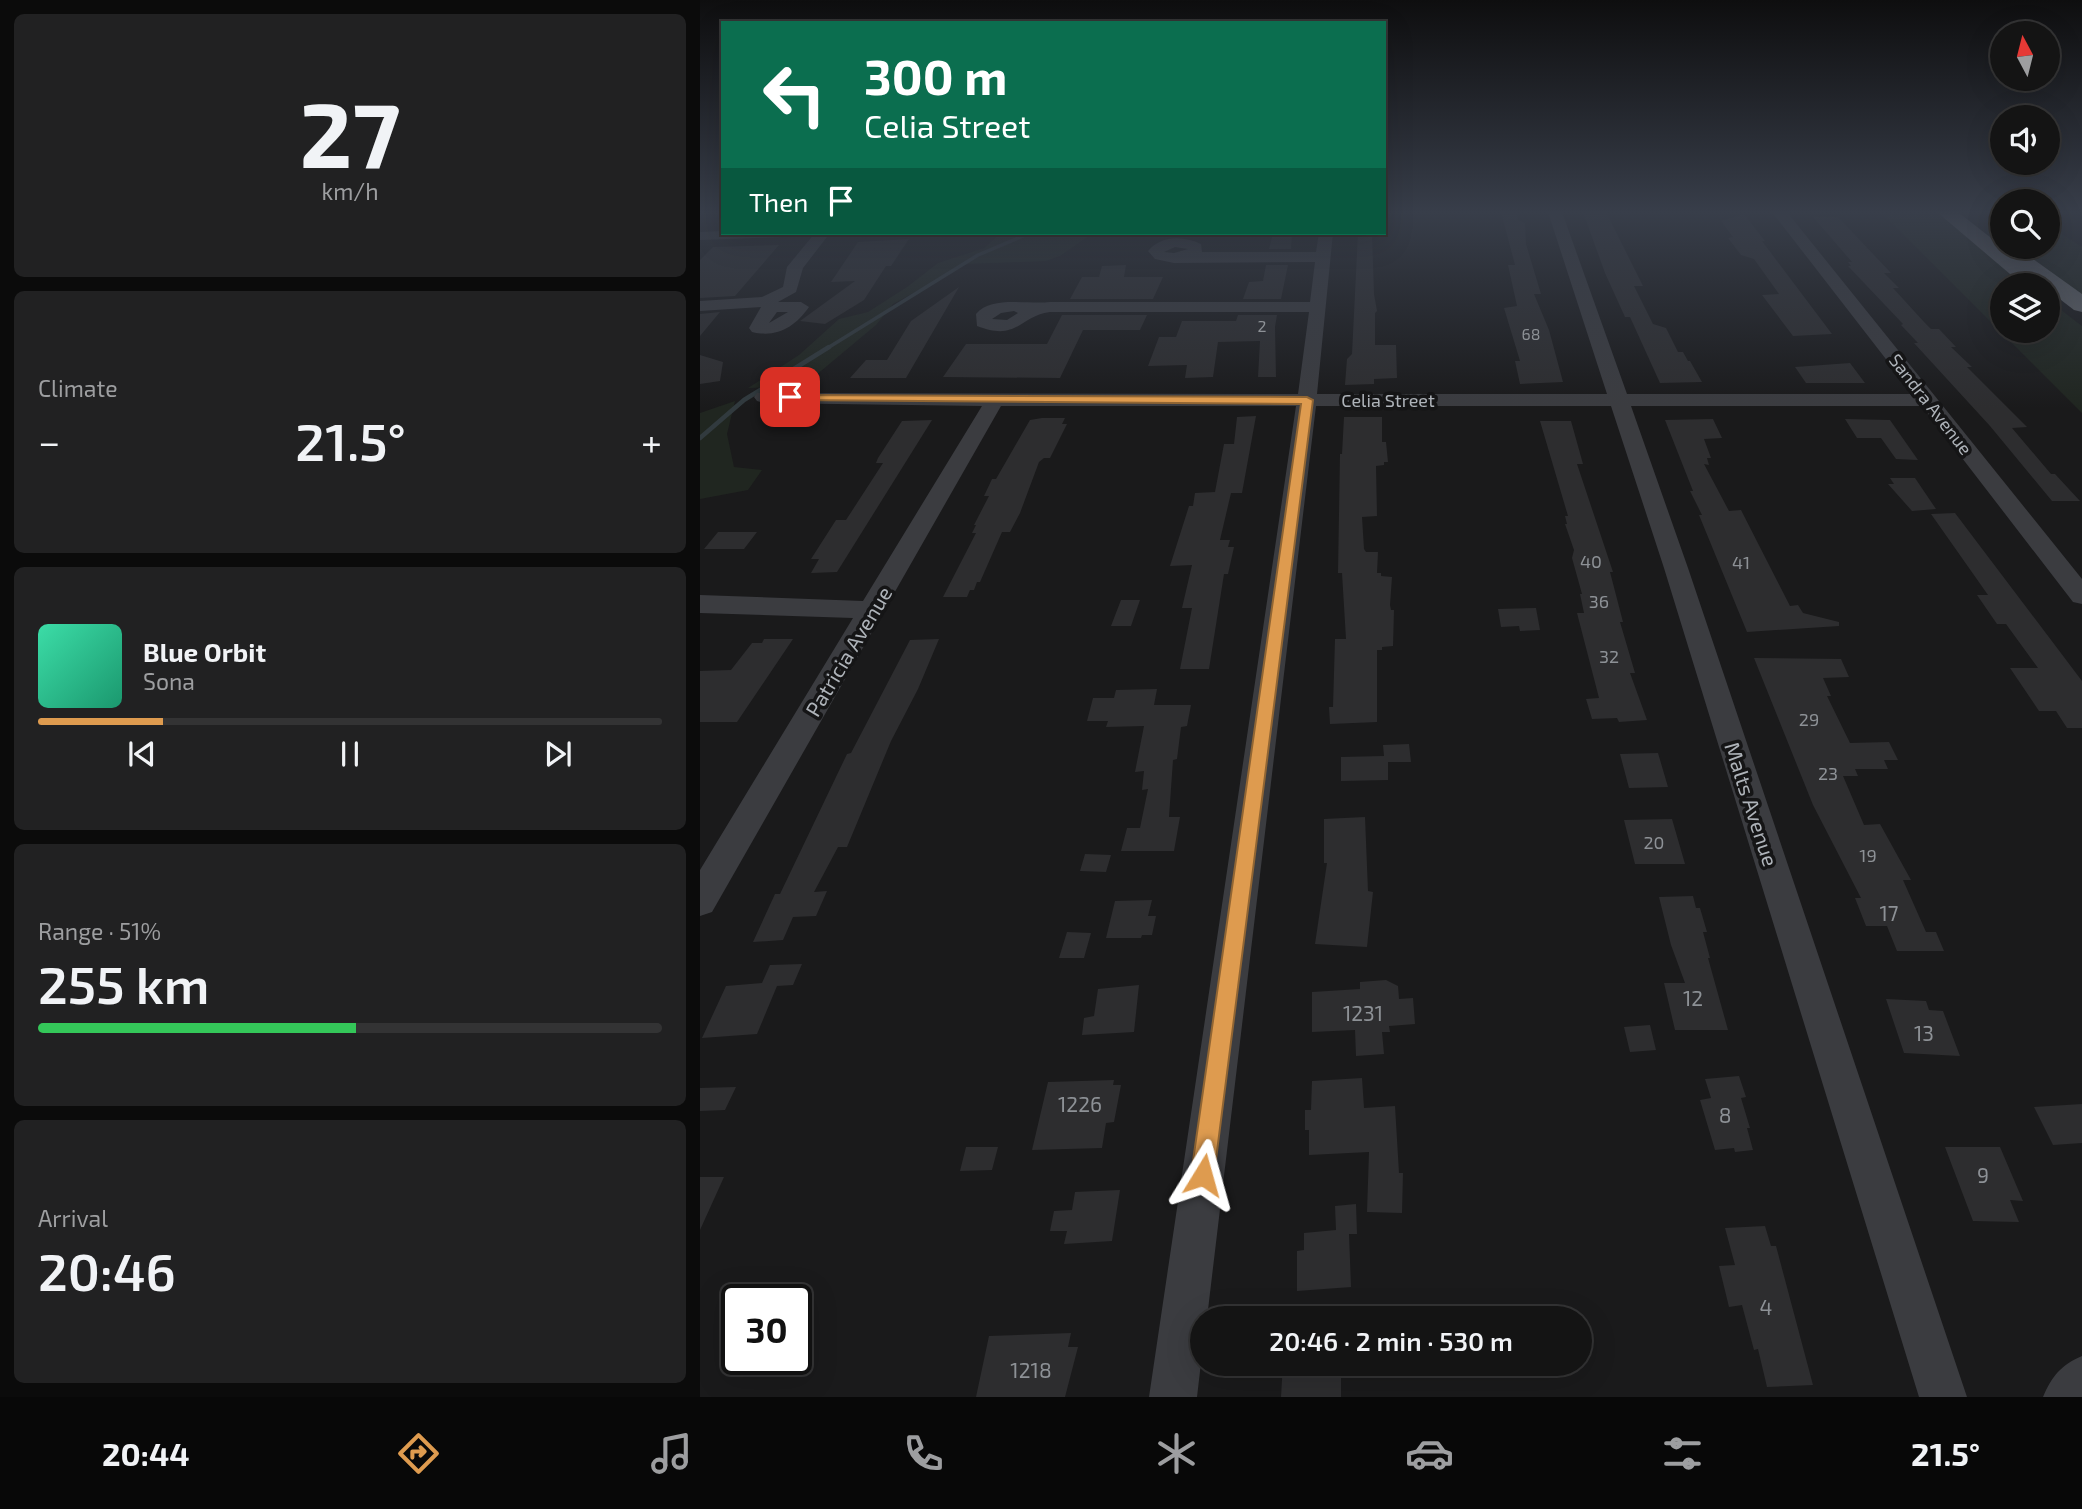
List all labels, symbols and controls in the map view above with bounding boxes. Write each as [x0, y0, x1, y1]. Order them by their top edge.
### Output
north arrow [1990, 21, 2060, 91]
map controls [1990, 21, 2060, 343]
text: 300 m [864, 46, 1007, 105]
icon: left [749, 49, 840, 140]
text: 27 [300, 77, 400, 186]
button: sound [1990, 105, 2060, 175]
text: Celia Street [864, 106, 1031, 144]
text: km/h [321, 177, 379, 205]
icon: arrive [822, 182, 860, 220]
text: Then [749, 186, 808, 217]
button: search [1990, 189, 2060, 259]
button: layers [1990, 273, 2060, 343]
house number: 2 [1258, 316, 1267, 335]
house number: 68 [1522, 324, 1540, 343]
street label: Sandra Avenue [1885, 349, 1977, 459]
pin [760, 367, 820, 427]
text: Climate [38, 374, 118, 402]
icon: arrive [771, 378, 809, 416]
street label: Celia Street [1341, 389, 1435, 411]
text: 21.5° [295, 409, 406, 471]
text: − [38, 418, 60, 464]
text: + [641, 418, 662, 464]
house number: 40 [1580, 550, 1602, 572]
house number: 41 [1732, 551, 1750, 573]
street label: Patricia Avenue [799, 582, 897, 720]
house number: 36 [1589, 590, 1609, 612]
text: Blue Orbit [143, 636, 266, 667]
house number: 32 [1599, 645, 1619, 667]
text: Sona [143, 667, 195, 695]
house number: 29 [1799, 708, 1819, 730]
icon: previous [123, 735, 161, 773]
icon: pause [331, 735, 369, 773]
icon: next [539, 735, 577, 773]
street label: Malts Avenue [1720, 739, 1784, 869]
house number: 23 [1818, 762, 1838, 784]
house number: 20 [1644, 831, 1664, 853]
house number: 19 [1859, 844, 1877, 866]
house number: 17 [1879, 900, 1899, 925]
text: Range · 51% [38, 917, 161, 945]
text: 255 km [38, 952, 210, 1014]
house number: 12 [1683, 985, 1703, 1010]
house number: 1231 [1343, 1000, 1383, 1025]
house number: 13 [1914, 1020, 1934, 1045]
house number: 1226 [1058, 1091, 1102, 1116]
house number: 8 [1719, 1102, 1731, 1127]
position arrow [1166, 1138, 1240, 1212]
house number: 9 [1977, 1162, 1989, 1187]
text: Arrival [38, 1204, 108, 1232]
text: 20:46 [38, 1239, 176, 1301]
speed limit sign: 30 [721, 1284, 812, 1375]
house number: 4 [1760, 1294, 1772, 1319]
text: 20:46 · 2 min · 530 m [1269, 1325, 1513, 1356]
house number: 1218 [1010, 1357, 1052, 1382]
icon: directions [394, 1429, 443, 1478]
icon: music [647, 1429, 696, 1478]
icon: phone [899, 1429, 948, 1478]
icon: climate [1152, 1429, 1201, 1478]
icon: car [1405, 1429, 1454, 1478]
icon: filters [1658, 1429, 1707, 1478]
text: 20:44 [102, 1434, 190, 1472]
text: 21.5° [1911, 1434, 1980, 1472]

